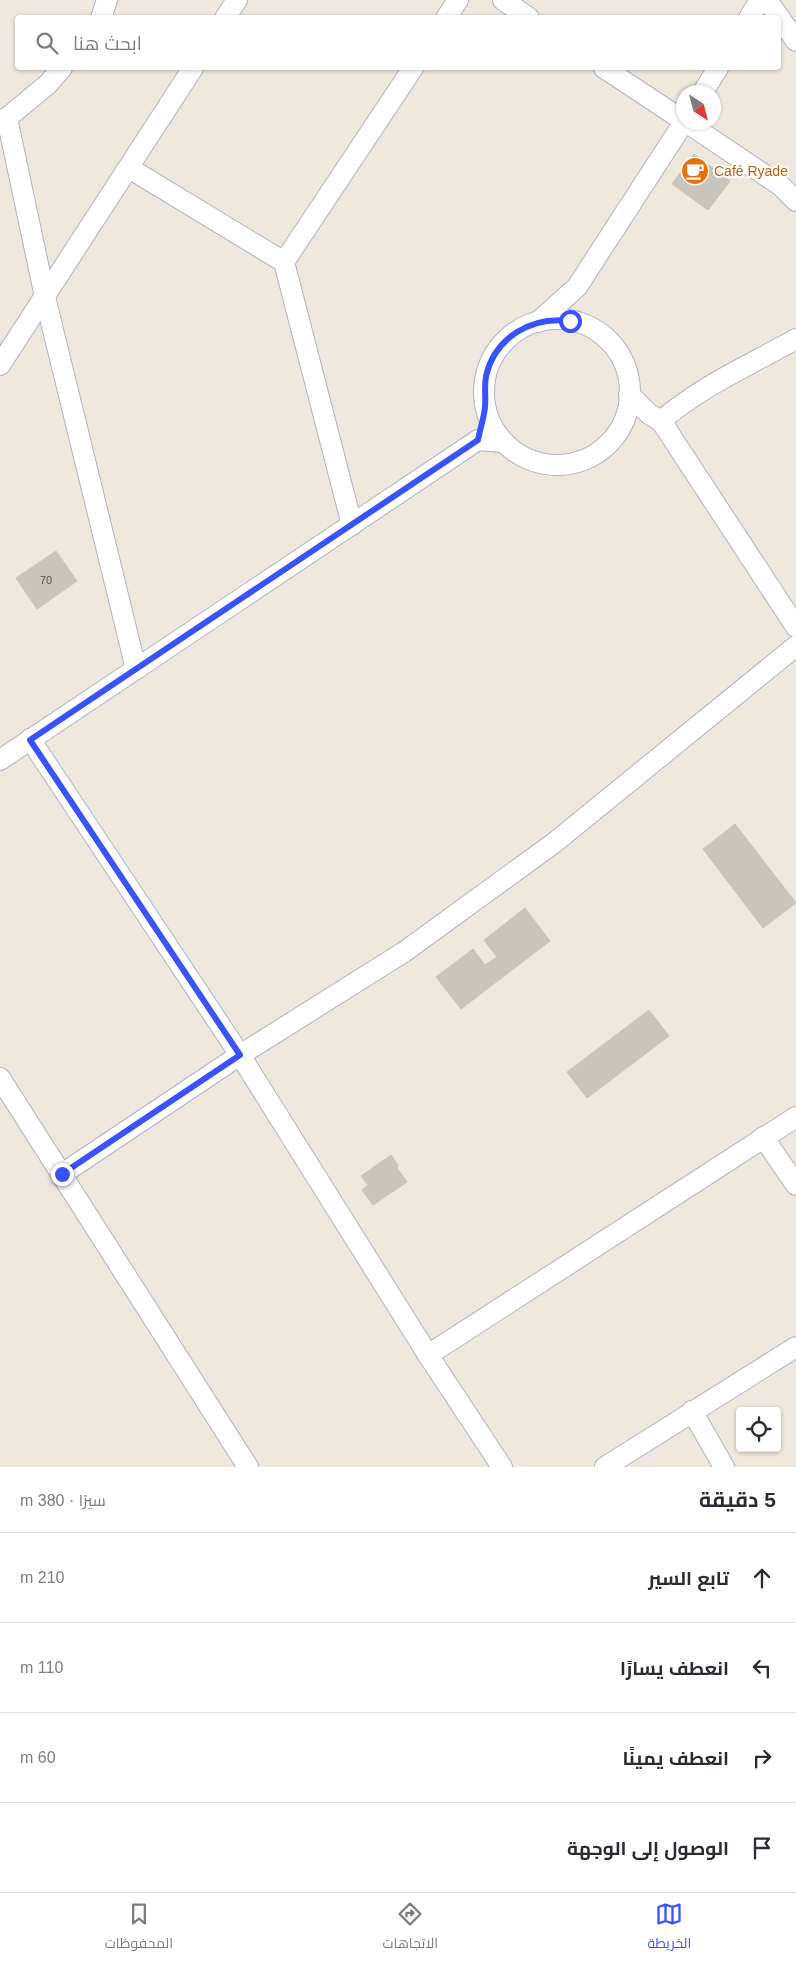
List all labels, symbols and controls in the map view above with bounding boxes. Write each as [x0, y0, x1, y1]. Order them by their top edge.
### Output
search box [15, 15, 781, 70]
icon: search [33, 29, 61, 57]
text: ابحث هنا [73, 33, 142, 54]
north arrow [676, 85, 721, 130]
cafe icon: Café Ryade [680, 156, 710, 186]
place label: Café Ryade [714, 163, 788, 179]
route start [559, 310, 582, 333]
house number: 70 [40, 574, 52, 586]
route end [51, 1163, 74, 1186]
map controls [736, 1407, 781, 1452]
button: locate [736, 1407, 781, 1452]
text: 5 دقيقة [699, 1488, 776, 1511]
text: سيرًا · 380 m [20, 1492, 106, 1509]
icon: ahead [748, 1564, 776, 1592]
text: تابع السير [648, 1568, 729, 1589]
text: 210 m [20, 1569, 64, 1586]
icon: left [748, 1654, 776, 1682]
text: انعطف يسارًا [620, 1658, 729, 1679]
text: 110 m [20, 1659, 63, 1676]
icon: right [748, 1744, 776, 1772]
text: انعطف يمينًا [622, 1748, 729, 1769]
text: 60 m [20, 1749, 56, 1766]
icon: arrive [748, 1834, 776, 1862]
text: الوصول إلى الوجهة [567, 1838, 729, 1859]
tab: المحفوظات [105, 1900, 173, 1956]
tab: الاتجاهات [383, 1900, 438, 1956]
tab: الخريطة [648, 1900, 691, 1956]

